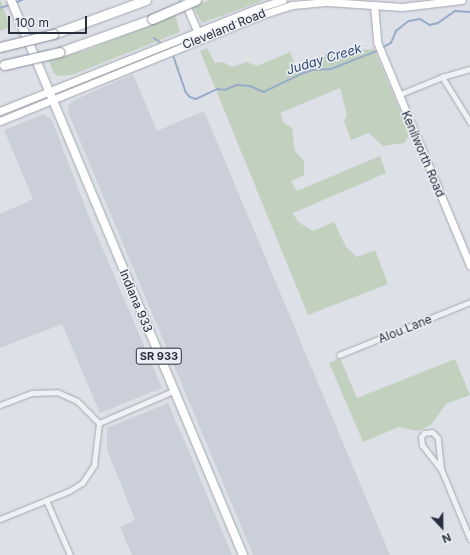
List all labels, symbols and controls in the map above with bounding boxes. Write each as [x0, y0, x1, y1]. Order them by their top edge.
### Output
street label: Cleveland Road [180, 6, 268, 52]
scale bar [10, 8, 89, 34]
text: 100 m [15, 15, 49, 30]
water label: Juday Creek [284, 40, 364, 78]
street label: Kenilworth Road [398, 109, 448, 199]
street label: Indiana 933 [116, 267, 156, 335]
street label: Alou Lane [376, 312, 434, 346]
road number: SR 933 [135, 347, 183, 365]
north arrow [422, 507, 462, 547]
text: N [440, 530, 453, 546]

